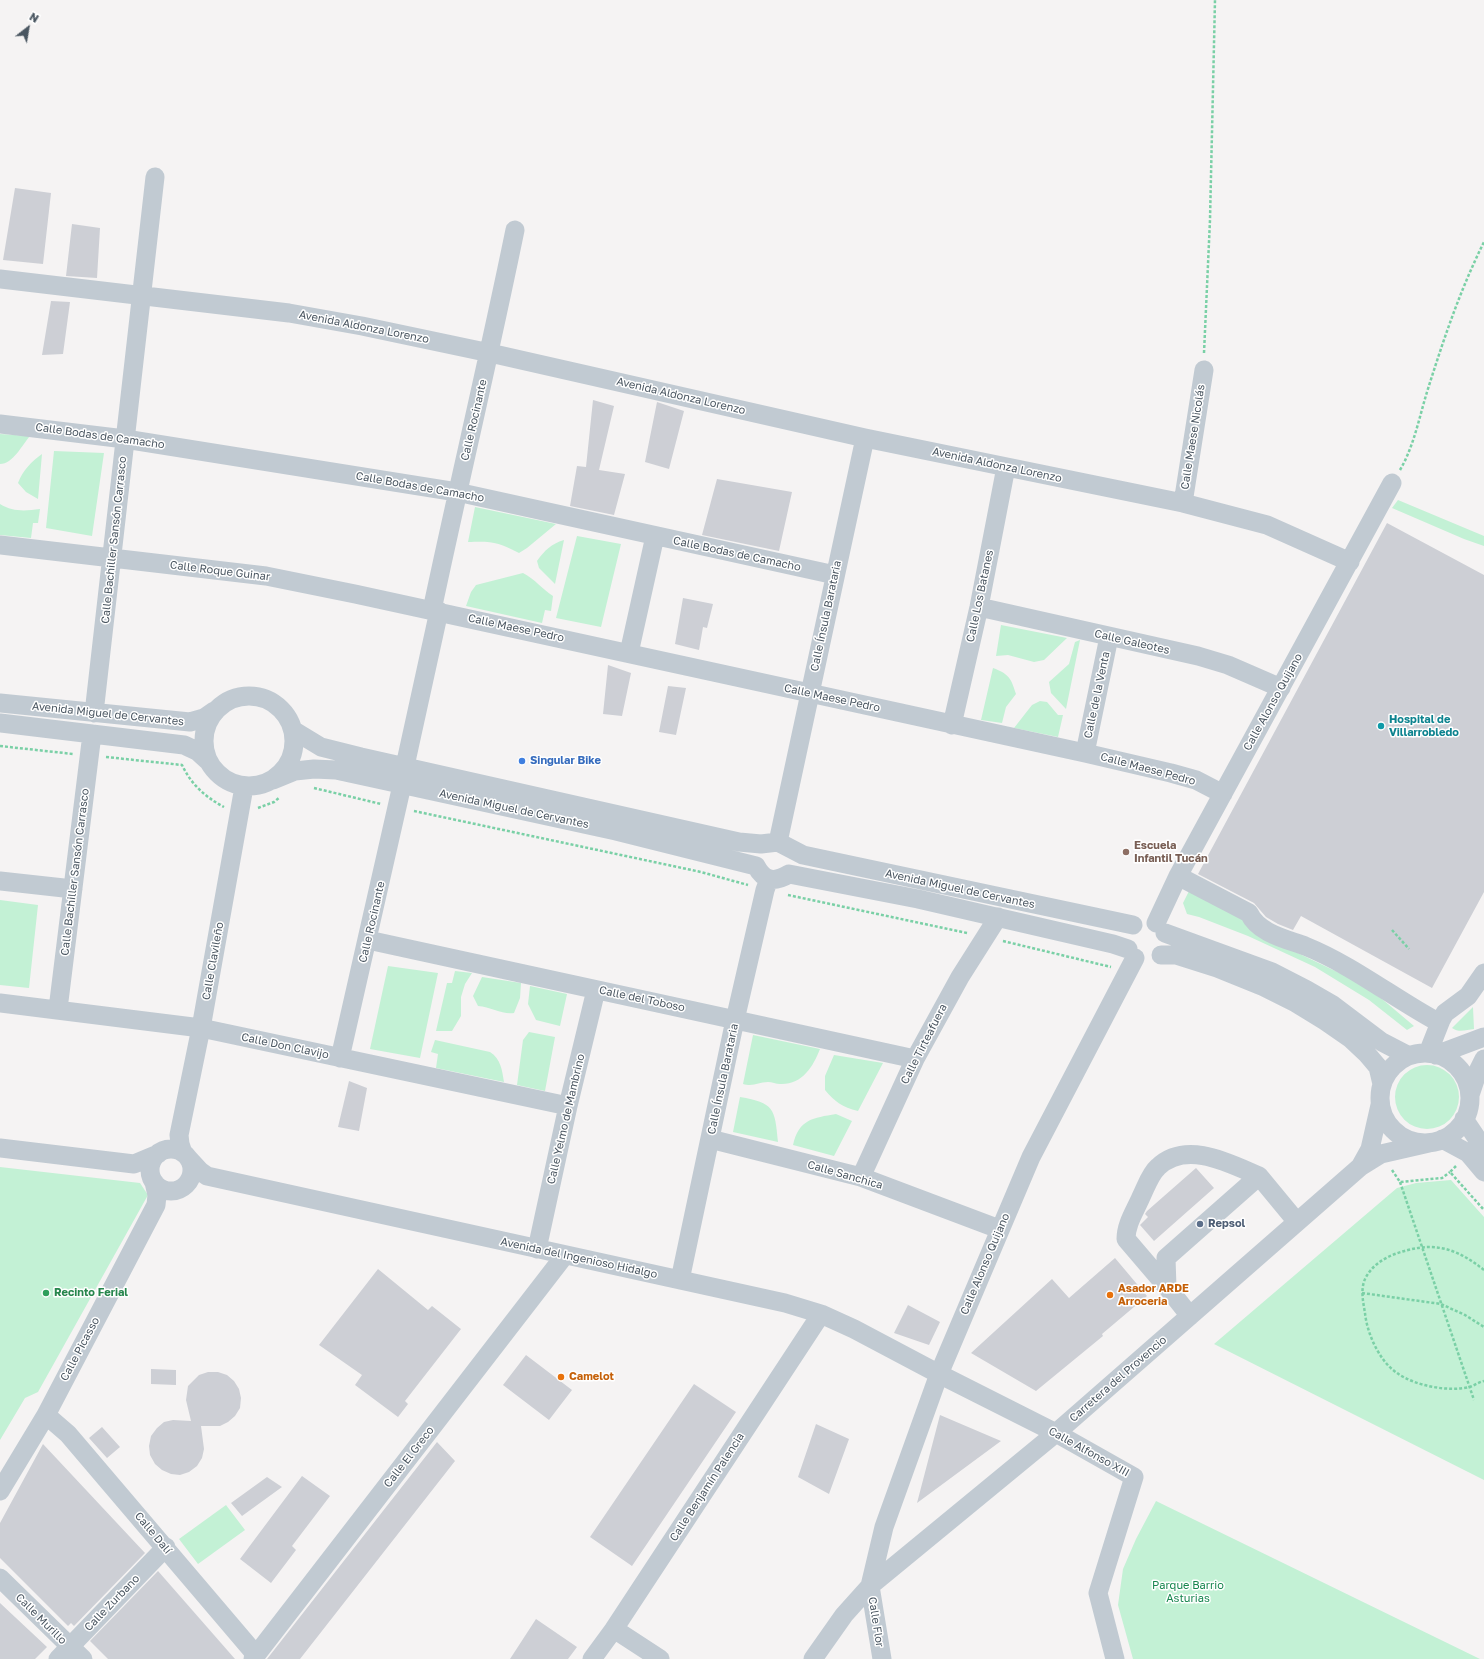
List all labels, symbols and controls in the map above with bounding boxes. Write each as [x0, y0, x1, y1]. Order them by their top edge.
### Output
north arrow [8, 8, 48, 48]
text: N [28, 10, 41, 25]
street label: Avenida Aldonza Lorenzo [298, 308, 430, 346]
street label: Avenida Aldonza Lorenzo [615, 375, 747, 417]
street label: Calle Rocinante [458, 378, 490, 462]
street label: Calle Maese Nicolás [1178, 384, 1208, 490]
street label: Calle Bodas de Camacho [35, 420, 165, 452]
street label: Avenida Aldonza Lorenzo [931, 445, 1063, 485]
street label: Calle Bachiller Sansón Carrasco [99, 456, 129, 624]
street label: Calle Bodas de Camacho [355, 469, 485, 505]
street label: Calle Bodas de Camacho [672, 534, 802, 574]
street label: Calle Los Batanes [964, 549, 996, 643]
street label: Calle Roque Guinar [169, 558, 271, 584]
street label: Calle Ínsula Barataria [808, 559, 844, 673]
street label: Calle Maese Pedro [467, 611, 565, 645]
street label: Calle Galeotes [1093, 627, 1171, 657]
street label: Calle de la Venta [1081, 650, 1113, 740]
street label: Calle Alonso Quijano [1241, 651, 1305, 753]
street label: Calle Maese Pedro [783, 681, 881, 715]
street label: Avenida Miguel de Cervantes [31, 699, 185, 729]
place label: Hospital de Villarrobledo [1389, 713, 1459, 739]
marker: Hospital de Villarrobledo [1376, 721, 1386, 731]
street label: Calle Maese Pedro [1099, 750, 1197, 788]
place label: Singular Bike [530, 754, 601, 768]
marker: Singular Bike [517, 756, 527, 766]
street label: Avenida Miguel de Cervantes [438, 787, 590, 831]
street label: Calle Bachiller Sansón Carrasco [58, 788, 92, 956]
place label: Escuela Infantil Tucán [1134, 839, 1208, 865]
marker: Escuela Infantil Tucán [1121, 847, 1131, 857]
street label: Avenida Miguel de Cervantes [884, 867, 1036, 911]
street label: Calle Rocinante [356, 880, 388, 964]
street label: Calle Clavileño [200, 921, 226, 1001]
street label: Calle del Toboso [598, 983, 686, 1015]
street label: Calle Tirteafuera [898, 1002, 950, 1086]
street label: Calle Ínsula Barataria [705, 1022, 741, 1136]
street label: Calle Don Clavijo [240, 1030, 330, 1062]
street label: Calle Yelmo de Mambrino [545, 1052, 587, 1186]
street label: Calle Sanchica [806, 1158, 884, 1192]
street label: Calle Alonso Quijano [958, 1211, 1012, 1317]
place label: Repsol [1208, 1217, 1245, 1231]
marker: Repsol [1195, 1219, 1205, 1229]
street label: Avenida del Ingenioso Hidalgo [499, 1235, 659, 1281]
place label: Asador ARDE Arroceria [1118, 1282, 1189, 1308]
place label: Recinto Ferial [54, 1286, 128, 1300]
marker: Recinto Ferial [41, 1288, 51, 1298]
marker: Asador ARDE Arroceria [1105, 1290, 1115, 1300]
street label: Calle Picasso [58, 1315, 102, 1383]
street label: Carretera del Provencio [1067, 1333, 1169, 1425]
place label: Camelot [569, 1370, 614, 1384]
marker: Camelot [556, 1372, 566, 1382]
street label: Calle El Greco [381, 1424, 437, 1490]
street label: Calle Alfonso XIII [1046, 1424, 1132, 1480]
street label: Calle Benjamín Palencia [667, 1430, 747, 1544]
street label: Calle Dalí [132, 1510, 174, 1556]
street label: Calle Zurbano [82, 1572, 142, 1634]
park label: Parque Barrio Asturias [1152, 1579, 1224, 1605]
street label: Calle Murillo [13, 1591, 69, 1647]
street label: Calle Flor [866, 1596, 886, 1648]

